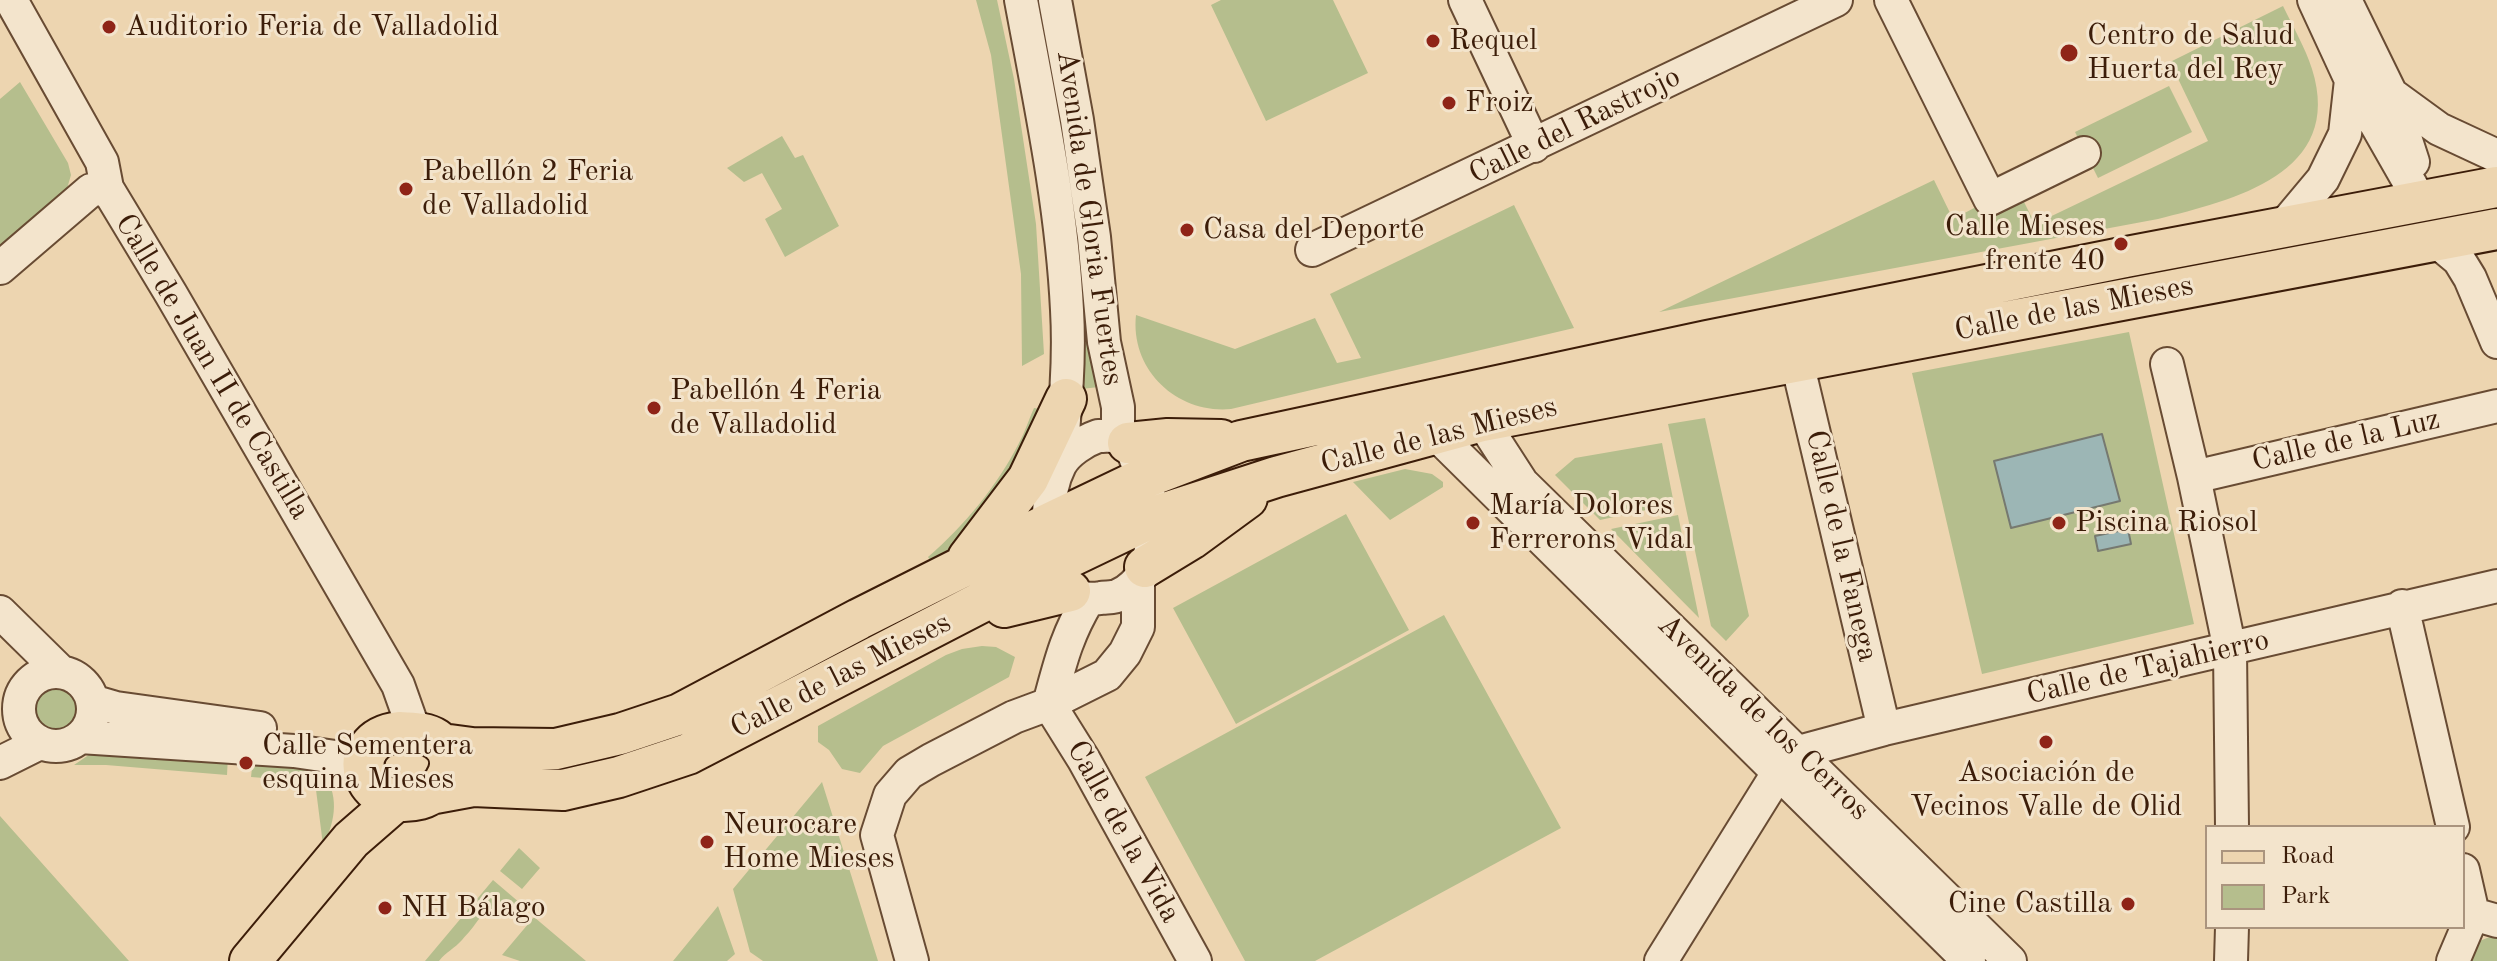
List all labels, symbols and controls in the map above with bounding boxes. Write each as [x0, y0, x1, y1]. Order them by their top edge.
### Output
place label: Auditorio Feria de Valladolid [125, 9, 499, 45]
marker: Auditorio Feria de Valladolid [100, 18, 118, 36]
place label: Centro de Salud Huerta del Rey [2087, 18, 2294, 88]
place label: Requel [1449, 23, 1537, 59]
marker: Requel [1424, 32, 1442, 50]
marker: Centro de Salud Huerta del Rey [2058, 42, 2080, 64]
street label: Avenida de Gloria Fuertes [1048, 48, 1130, 388]
street label: Calle del Rastrojo [1463, 59, 1687, 193]
place label: Froiz [1465, 85, 1534, 121]
marker: Froiz [1440, 94, 1458, 112]
place label: Pabellón 2 Feria de Valladolid [422, 154, 634, 224]
marker: Pabellón 2 Feria de Valladolid [397, 180, 415, 198]
street label: Calle de Juan II de Castilla [106, 208, 318, 526]
place label: Calle Mieses frente 40 [1945, 209, 2105, 280]
place label: Casa del Deporte [1203, 212, 1424, 248]
marker: Casa del Deporte [1178, 221, 1196, 239]
marker: Calle Mieses frente 40 [2112, 235, 2130, 253]
street label: Calle de las Mieses [1952, 268, 2196, 350]
place label: Pabellón 4 Feria de Valladolid [670, 373, 882, 444]
street label: Calle de las Mieses [1317, 389, 1561, 483]
marker: Pabellón 4 Feria de Valladolid [645, 399, 663, 417]
street label: Calle de la Luz [2248, 402, 2444, 480]
street label: Calle de la Fanega [1797, 427, 1885, 665]
place label: María Dolores Ferrerons Vidal [1489, 488, 1693, 558]
place label: Piscina Riosol [2075, 505, 2258, 541]
marker: María Dolores Ferrerons Vidal [1464, 514, 1482, 532]
marker: Piscina Riosol [2050, 514, 2068, 532]
street label: Calle de las Mieses [725, 605, 957, 747]
street label: Avenida de los Cerros [1649, 607, 1877, 829]
street label: Calle de Tajahierro [2023, 623, 2273, 713]
place label: Calle Sementera esquina Mieses [262, 728, 473, 798]
marker: Asociación de Vecinos Valle de Olid [2037, 733, 2055, 751]
street label: Calle de la Vida [1058, 735, 1188, 929]
marker: Calle Sementera esquina Mieses [237, 754, 255, 772]
place label: Asociación de Vecinos Valle de Olid [1910, 755, 2182, 826]
place label: Neurocare Home Mieses [723, 807, 894, 878]
legend [2205, 825, 2465, 929]
marker: Neurocare Home Mieses [698, 833, 716, 851]
text: Road [2281, 845, 2334, 869]
text: Park [2281, 885, 2330, 909]
place label: Cine Castilla [1948, 886, 2112, 922]
place label: NH Bálago [401, 890, 546, 926]
marker: Cine Castilla [2119, 895, 2137, 913]
marker: NH Bálago [376, 899, 394, 917]

